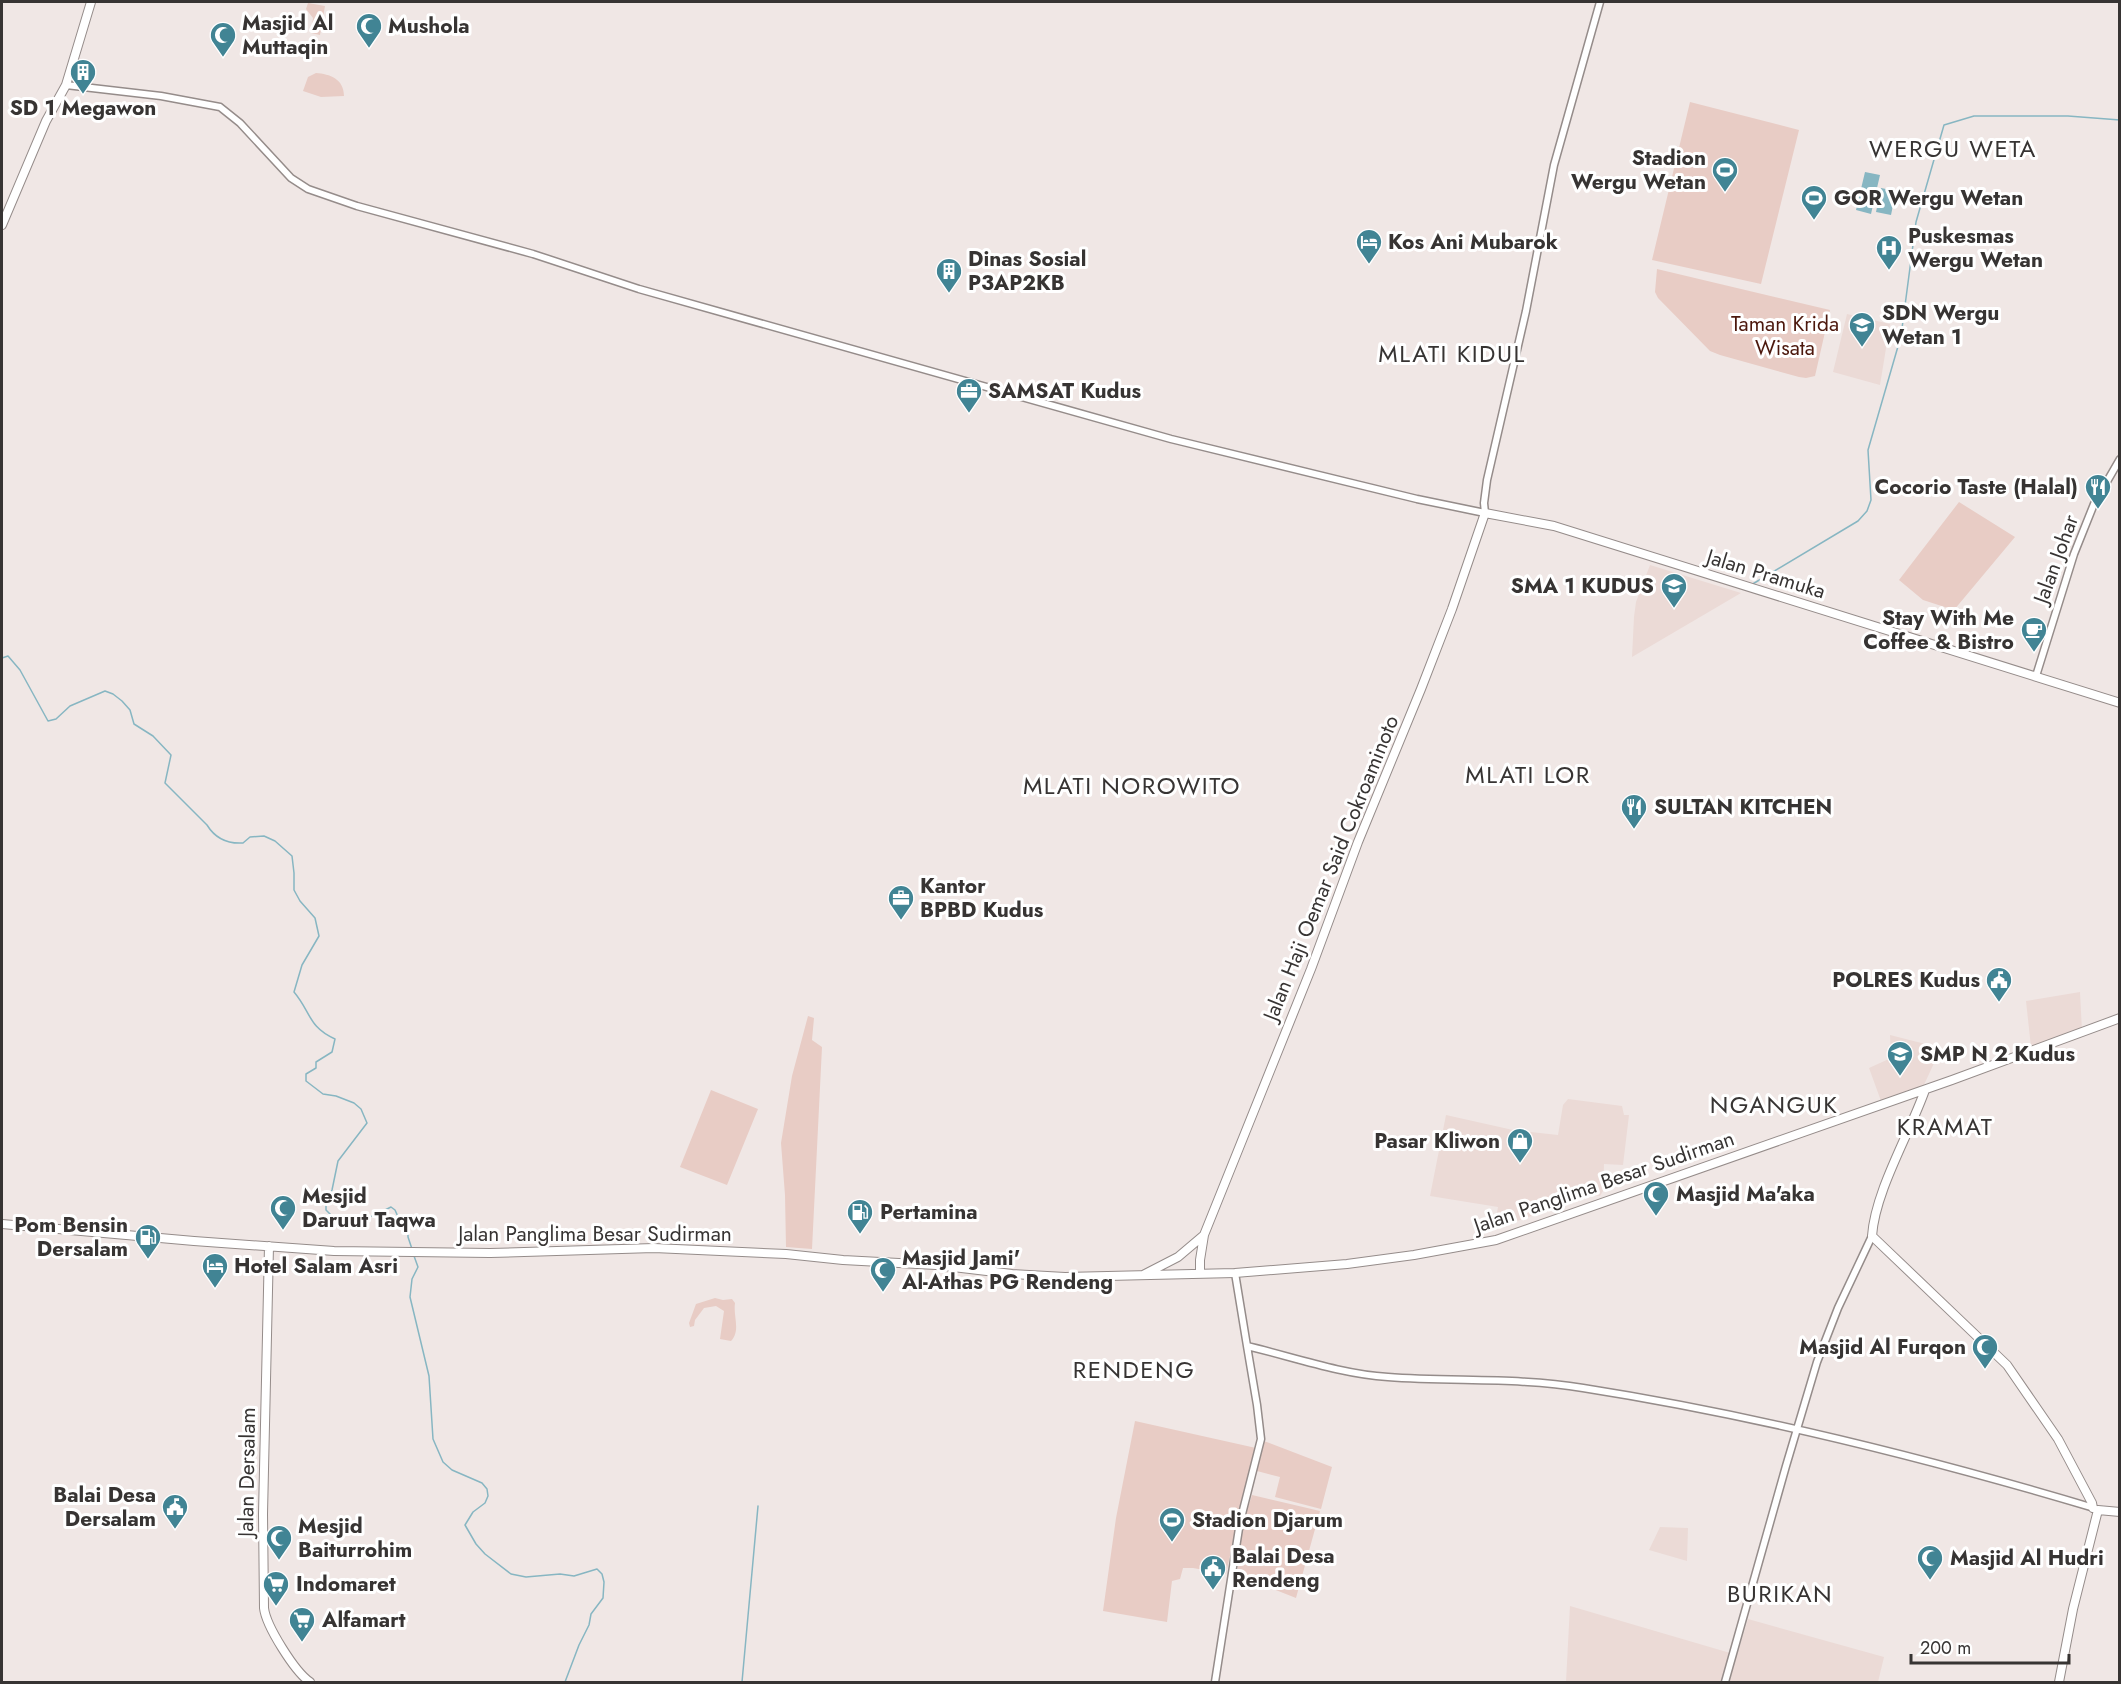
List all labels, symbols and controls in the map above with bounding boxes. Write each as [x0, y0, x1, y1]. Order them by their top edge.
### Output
place label: Masjid Al Muttaqin [242, 8, 333, 62]
mosque icon: Mushola [354, 11, 384, 49]
place label: Mushola [388, 11, 470, 41]
mosque icon: Masjid Al Muttaqin [208, 20, 238, 58]
building icon: SD 1 Megawon [68, 57, 98, 95]
place label: SD 1 Megawon [10, 93, 156, 123]
district label: WERGU WETA [1869, 131, 2037, 166]
place label: Stadion Wergu Wetan [1571, 143, 1706, 197]
sports icon: Stadion Wergu Wetan [1710, 155, 1740, 193]
sports icon: GOR Wergu Wetan [1799, 183, 1829, 221]
place label: GOR Wergu Wetan [1834, 183, 2023, 213]
place label: Puskesmas Wergu Wetan [1908, 221, 2043, 275]
hotel icon: Kos Ani Mubarok [1354, 227, 1384, 265]
place label: Kos Ani Mubarok [1388, 227, 1558, 257]
hospital icon: Puskesmas Wergu Wetan [1874, 233, 1904, 271]
place label: Dinas Sosial P3AP2KB [968, 244, 1086, 298]
building icon: Dinas Sosial P3AP2KB [934, 256, 964, 294]
place label: SDN Wergu Wetan 1 [1882, 298, 1999, 352]
park label: Taman Krida Wisata [1731, 309, 1839, 363]
school or university icon: SDN Wergu Wetan 1 [1847, 310, 1877, 348]
district label: MLATI KIDUL [1378, 336, 1526, 371]
office icon: SAMSAT Kudus [954, 376, 984, 414]
place label: SAMSAT Kudus [988, 376, 1142, 406]
place label: Cocorio Taste (Halal) [1875, 472, 2078, 502]
restaurant icon: Cocorio Taste (Halal) [2083, 472, 2113, 510]
street label: Jalan Johar [2025, 510, 2086, 610]
street label: Jalan Pramuka [1700, 541, 1829, 606]
place label: SMA 1 KUDUS [1511, 571, 1654, 601]
school or university icon: SMA 1 KUDUS [1659, 571, 1689, 609]
place label: Stay With Me Coffee & Bistro [1863, 603, 2014, 657]
cafe icon: Stay With Me Coffee & Bistro [2019, 615, 2049, 653]
street label: Jalan Haji Oemar Said Cokroaminoto [1255, 711, 1406, 1028]
district label: MLATI LOR [1465, 757, 1591, 792]
district label: MLATI NOROWITO [1023, 768, 1241, 803]
restaurant icon: SULTAN KITCHEN [1619, 792, 1649, 830]
place label: SULTAN KITCHEN [1654, 792, 1832, 822]
place label: Kantor BPBD Kudus [920, 871, 1044, 925]
office icon: Kantor BPBD Kudus [886, 883, 916, 921]
place label: POLRES Kudus [1832, 965, 1980, 995]
public building icon: POLRES Kudus [1984, 965, 2014, 1003]
school or university icon: SMP N 2 Kudus [1885, 1039, 1915, 1077]
place label: SMP N 2 Kudus [1920, 1039, 2075, 1069]
district label: NGANGUK [1710, 1087, 1838, 1122]
district label: KRAMAT [1897, 1109, 1993, 1144]
street label: Jalan Panglima Besar Sudirman [1467, 1123, 1738, 1242]
place label: Pasar Kliwon [1374, 1126, 1500, 1156]
shop icon: Pasar Kliwon [1505, 1126, 1535, 1164]
mosque icon: Masjid Ma'aka [1641, 1179, 1671, 1217]
place label: Masjid Ma'aka [1676, 1179, 1815, 1209]
place label: Mesjid Daruut Taqwa [302, 1181, 436, 1235]
mosque icon: Mesjid Daruut Taqwa [268, 1193, 298, 1231]
fuel station icon: Pertamina [845, 1197, 875, 1235]
place label: Pertamina [880, 1197, 978, 1227]
place label: Pom Bensin Dersalam [14, 1210, 128, 1264]
street label: Jalan Panglima Besar Sudirman [455, 1219, 732, 1249]
fuel station icon: Pom Bensin Dersalam [133, 1222, 163, 1260]
place label: Masjid Jami' Al-Athas PG Rendeng [901, 1243, 1113, 1297]
hotel icon: Hotel Salam Asri [200, 1251, 230, 1289]
place label: Hotel Salam Asri [234, 1251, 398, 1281]
mosque icon: Masjid Jami' Al-Athas PG Rendeng [868, 1255, 898, 1293]
place label: Masjid Al Furqon [1799, 1332, 1966, 1362]
mosque icon: Masjid Al Furqon [1970, 1332, 2000, 1370]
district label: RENDENG [1073, 1352, 1195, 1387]
street label: Jalan Dersalam [231, 1407, 263, 1540]
place label: Balai Desa Dersalam [53, 1480, 156, 1534]
public building icon: Balai Desa Dersalam [160, 1492, 190, 1530]
sports icon: Stadion Djarum [1157, 1505, 1187, 1543]
place label: Stadion Djarum [1192, 1505, 1343, 1535]
place label: Mesjid Baiturrohim [298, 1511, 412, 1565]
mosque icon: Mesjid Baiturrohim [264, 1523, 294, 1561]
place label: Balai Desa Rendeng [1232, 1541, 1335, 1595]
mosque icon: Masjid Al Hudri [1915, 1543, 1945, 1581]
place label: Masjid Al Hudri [1950, 1543, 2104, 1573]
public building icon: Balai Desa Rendeng [1198, 1553, 1228, 1591]
supermarket icon: Indomaret [261, 1569, 291, 1607]
place label: Indomaret [296, 1569, 396, 1599]
district label: BURIKAN [1727, 1576, 1833, 1611]
supermarket icon: Alfamart [287, 1605, 317, 1643]
place label: Alfamart [321, 1605, 406, 1635]
scale bar [1911, 1627, 2068, 1665]
text: 200 m [1920, 1635, 1971, 1661]

